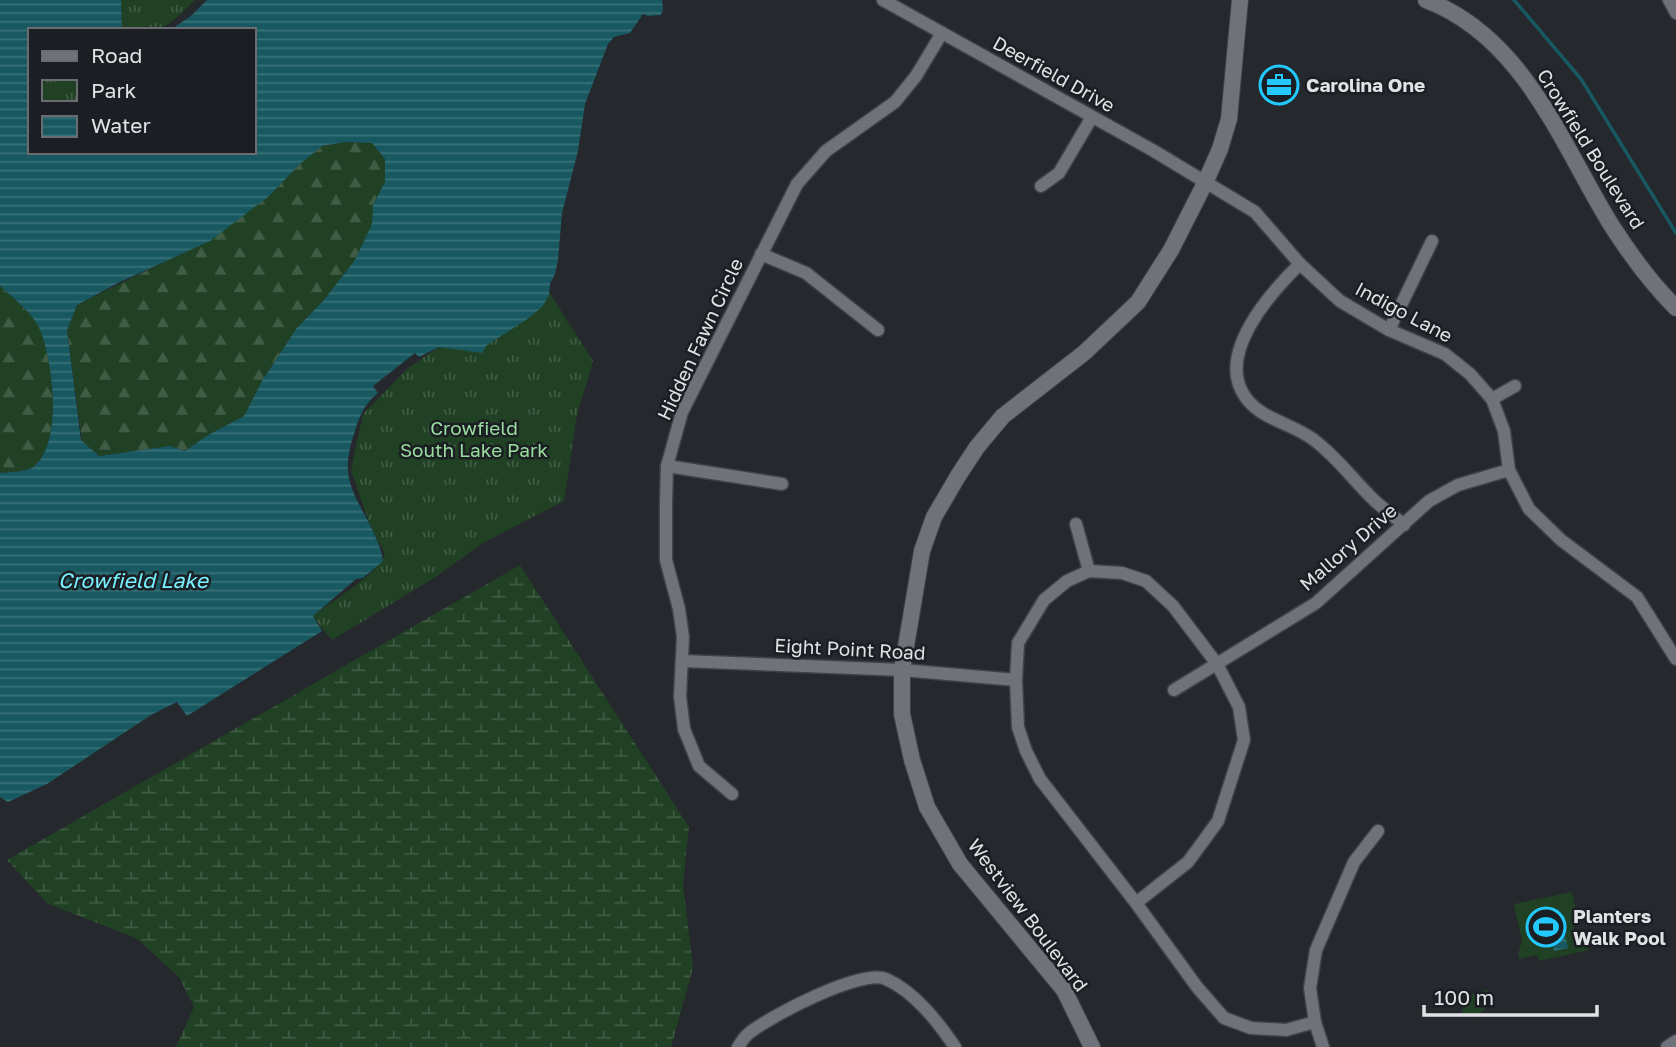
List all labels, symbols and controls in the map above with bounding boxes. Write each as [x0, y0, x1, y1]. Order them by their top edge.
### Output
legend [28, 28, 256, 154]
street label: Deerfield Drive [989, 31, 1119, 116]
text: Road [91, 42, 142, 68]
office icon: Carolina One [1258, 64, 1300, 106]
street label: Crowfield Boulevard [1533, 64, 1650, 233]
place label: Carolina One [1306, 73, 1425, 96]
text: Park [91, 77, 137, 103]
text: Water [91, 112, 151, 138]
street label: Hidden Fawn Circle [652, 254, 747, 423]
street label: Indigo Lane [1352, 276, 1457, 347]
park label: Crowfield South Lake Park [400, 416, 548, 461]
street label: Mallory Drive [1295, 498, 1401, 595]
water label: Crowfield Lake [58, 567, 210, 593]
street label: Eight Point Road [774, 633, 926, 664]
street label: Westview Boulevard [964, 834, 1093, 996]
place label: Planters Walk Pool [1573, 904, 1666, 949]
sports icon: Planters Walk Pool [1525, 906, 1567, 948]
scale bar [1424, 974, 1597, 1018]
text: 100 m [1434, 984, 1494, 1010]

